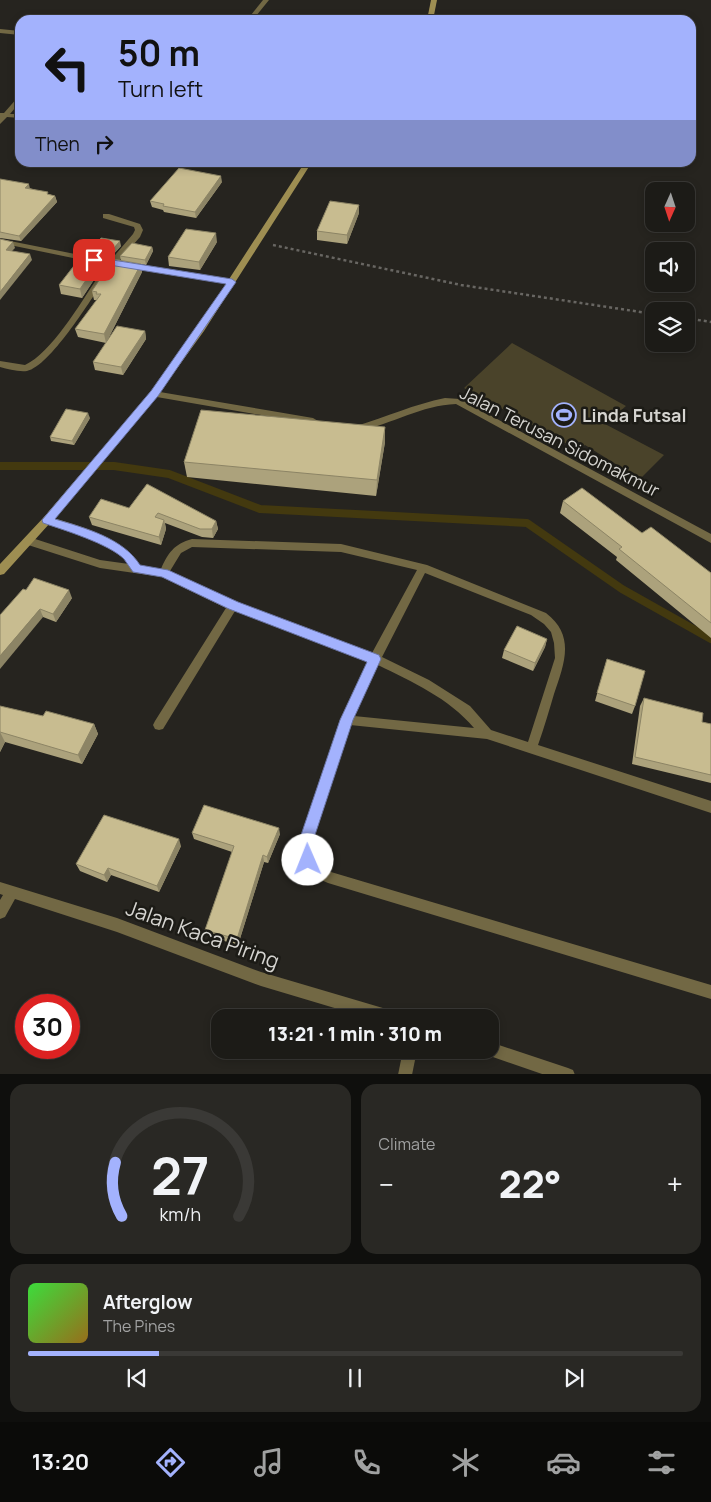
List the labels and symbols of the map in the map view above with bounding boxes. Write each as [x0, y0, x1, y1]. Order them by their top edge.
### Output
north arrow [645, 182, 695, 232]
pin [73, 239, 115, 281]
street label: Jalan Terusan Sidomakmur [456, 380, 664, 502]
sports icon: Linda Futsal [551, 402, 577, 428]
place label: Linda Futsal [582, 403, 686, 427]
position arrow [281, 833, 333, 885]
street label: Jalan Kaca Piring [122, 893, 284, 975]
speed limit sign: 30 [15, 994, 80, 1059]

